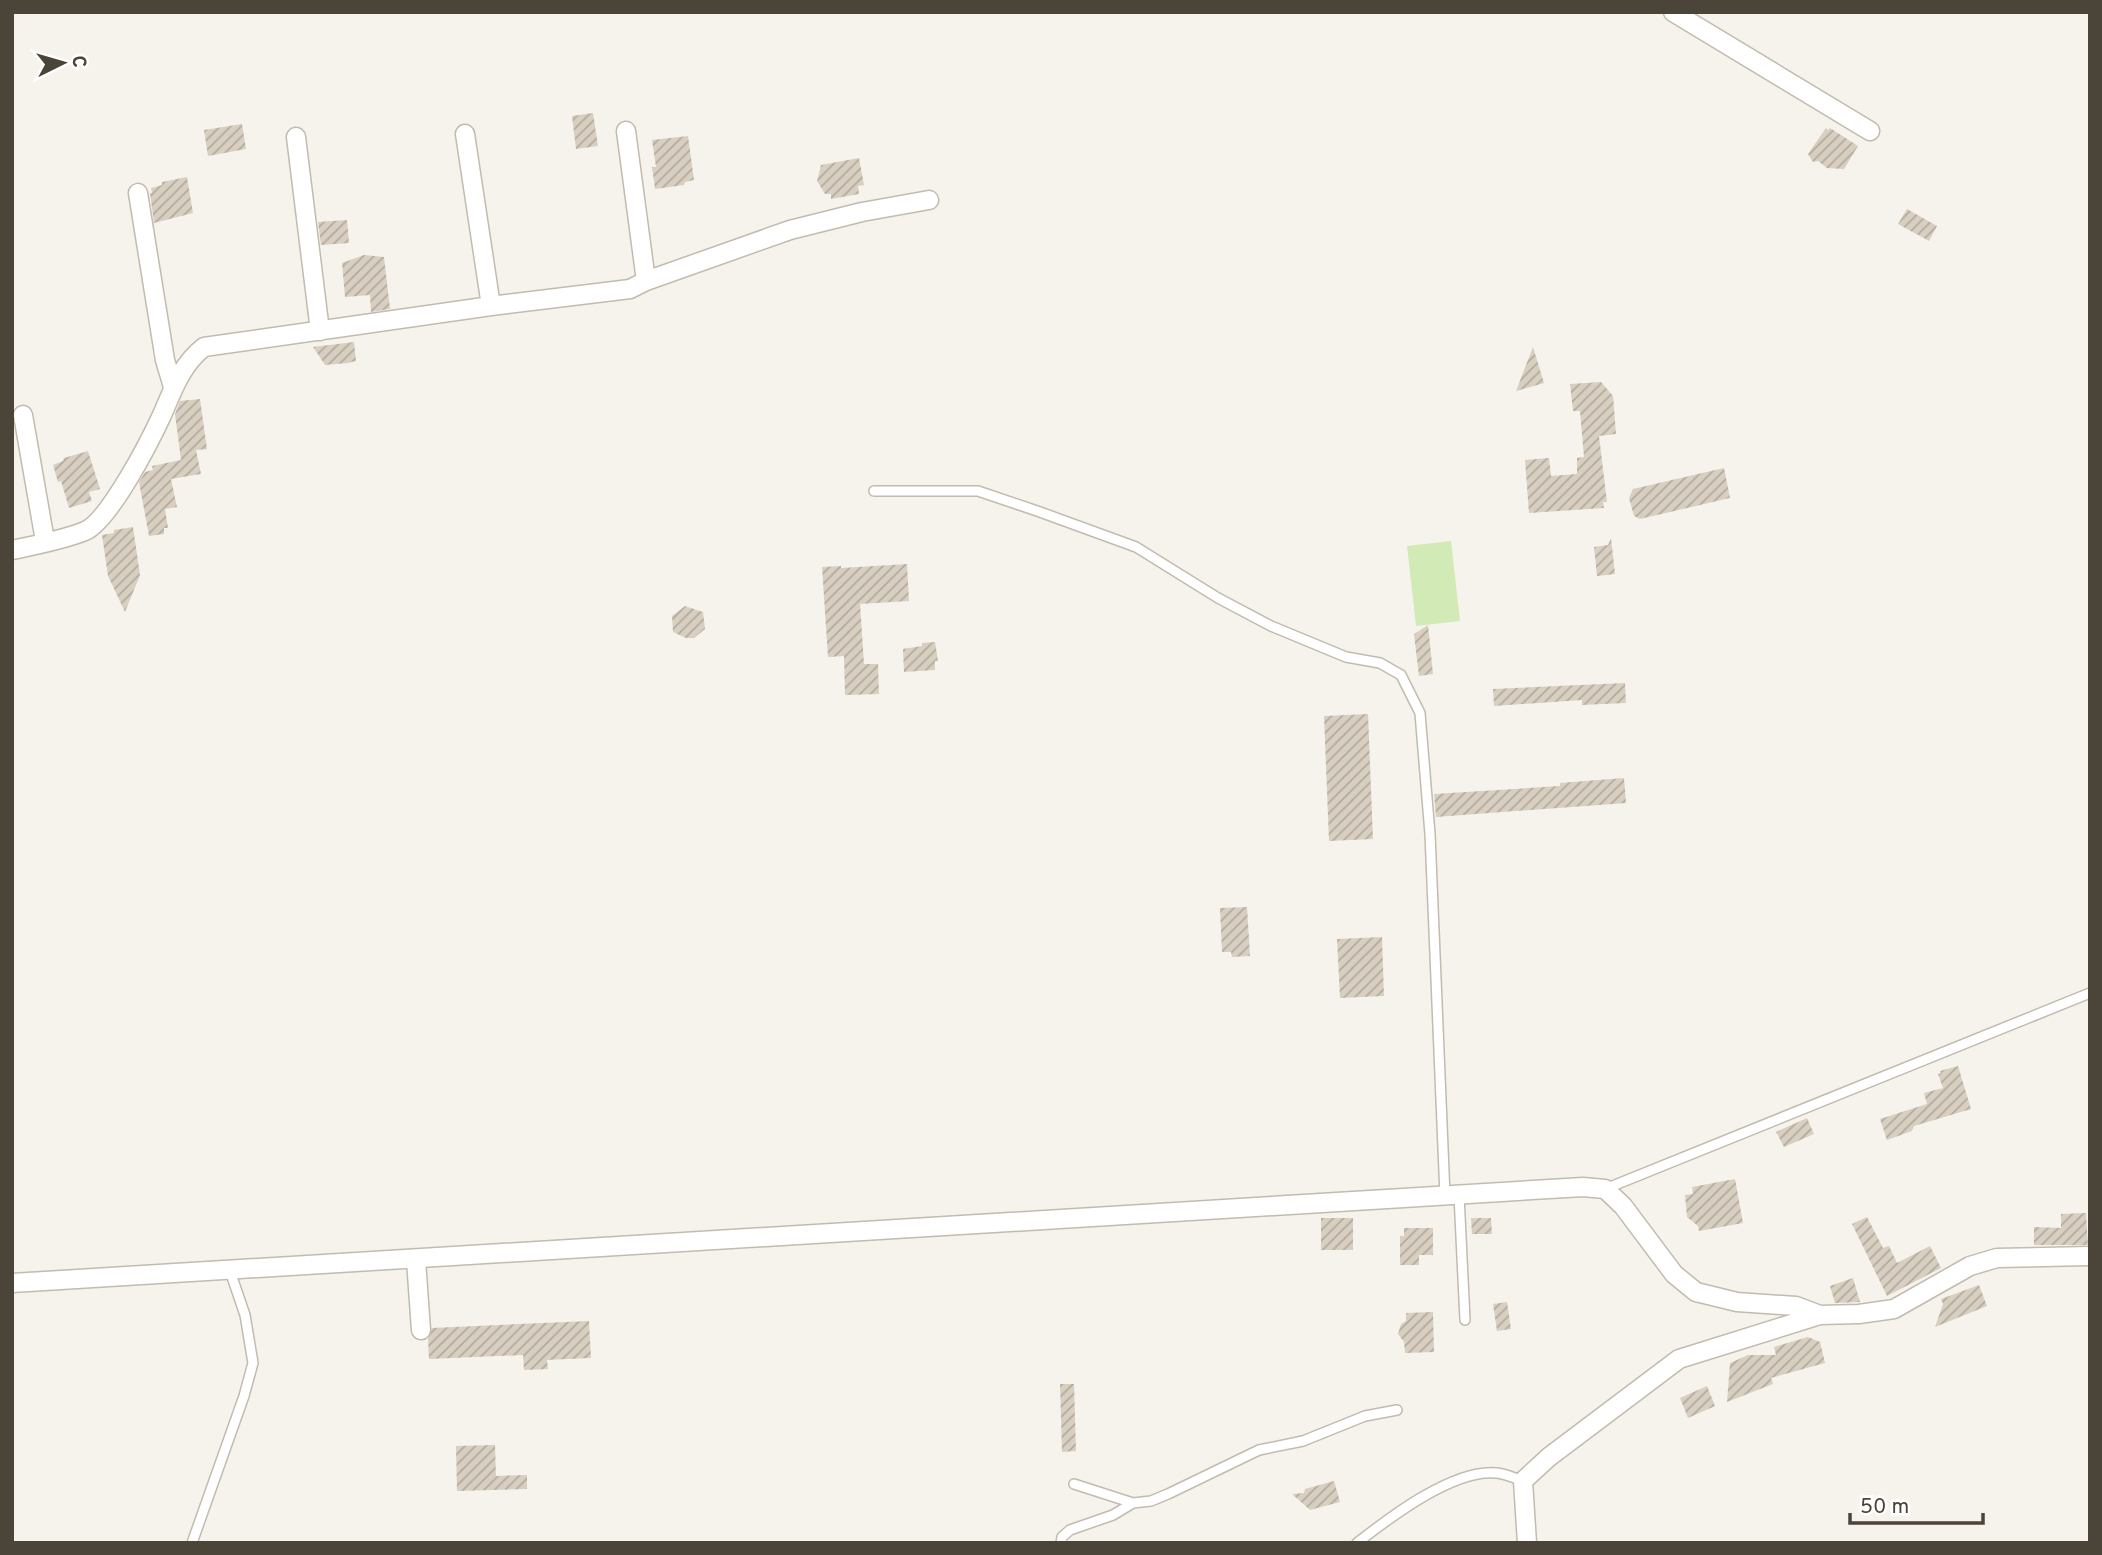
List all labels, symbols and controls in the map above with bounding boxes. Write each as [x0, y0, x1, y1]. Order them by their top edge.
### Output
north arrow [28, 28, 98, 98]
text: С [65, 55, 90, 69]
scale bar [1850, 1482, 1983, 1526]
text: 50 m [1860, 1494, 1909, 1521]

